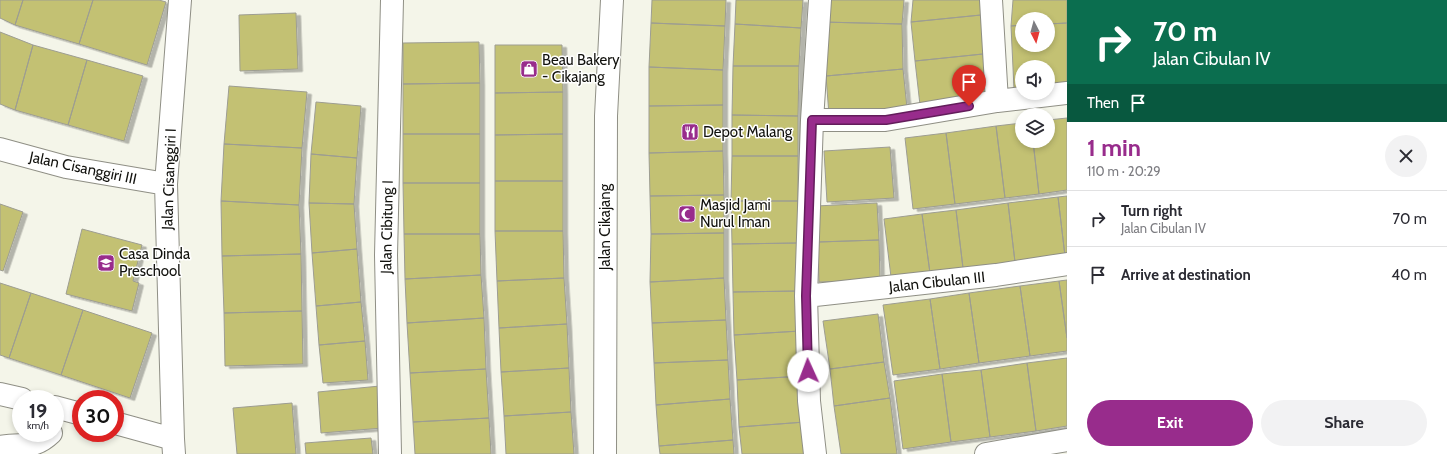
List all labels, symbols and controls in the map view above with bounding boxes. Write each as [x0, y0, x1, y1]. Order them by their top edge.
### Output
north arrow [1015, 12, 1055, 52]
map controls [1015, 12, 1055, 148]
text: 70 m [1153, 14, 1217, 48]
icon: right [1087, 16, 1139, 68]
text: Jalan Cibulan IV [1153, 48, 1271, 70]
place label: Beau Bakery - Cikajang [542, 51, 620, 86]
shop icon: Beau Bakery - Cikajang [519, 59, 539, 79]
button: sound [1015, 60, 1055, 100]
pin [952, 65, 986, 106]
icon: arrive [958, 71, 980, 93]
icon: arrive [1127, 92, 1149, 114]
text: Then [1087, 94, 1119, 112]
button: layers [1015, 108, 1055, 148]
restaurant icon: Depot Malang [680, 122, 700, 142]
place label: Depot Malang [703, 123, 793, 141]
street label: Jalan Cisanggiri I [158, 128, 180, 231]
text: 1 min [1087, 133, 1141, 162]
button: close [1385, 135, 1427, 177]
street label: Jalan Cisanggiri III [27, 148, 138, 188]
text: 110 m · 20:29 [1087, 163, 1161, 179]
street label: Jalan Cibitung I [377, 180, 397, 275]
street label: Jalan Cikajang [596, 183, 614, 271]
place label: Masjid Jami Nurul Iman [700, 196, 771, 231]
text: Turn right [1121, 202, 1182, 220]
mosque icon: Masjid Jami Nurul Iman [677, 204, 697, 224]
icon: right [1087, 208, 1109, 230]
text: 70 m [1393, 210, 1427, 228]
text: Jalan Cibulan IV [1121, 220, 1206, 236]
place label: Casa Dinda Preschool [119, 245, 191, 280]
school or university icon: Casa Dinda Preschool [96, 253, 116, 273]
icon: arrive [1087, 264, 1109, 286]
text: Arrive at destination [1121, 266, 1251, 284]
text: 40 m [1391, 266, 1427, 284]
street label: Jalan Cibulan III [887, 268, 986, 296]
position arrow [787, 350, 829, 392]
speed limit sign: 30 [72, 390, 124, 442]
text: 19 [29, 399, 47, 423]
button: Exit [1087, 400, 1253, 446]
button: Share [1261, 400, 1427, 446]
text: km/h [27, 419, 49, 432]

